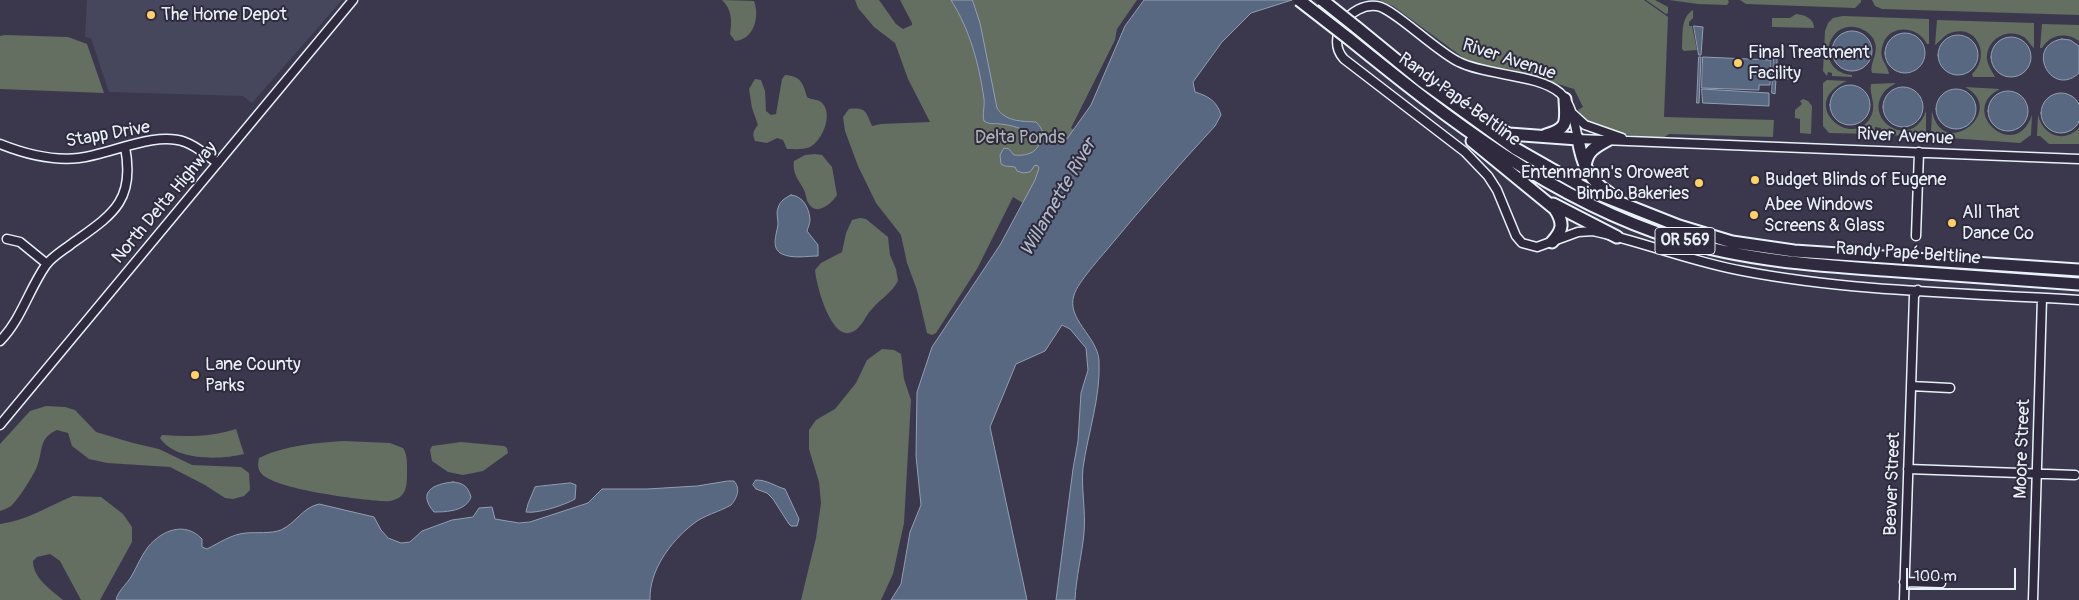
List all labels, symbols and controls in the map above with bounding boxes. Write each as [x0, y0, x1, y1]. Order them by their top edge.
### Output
place label: The Home Depot [161, 4, 287, 26]
marker: The Home Depot [145, 9, 157, 21]
street label: River Avenue [1460, 35, 1558, 85]
place label: Final Treatment Facility [1748, 42, 1870, 84]
street label: Randy Papé Beltline [1394, 49, 1524, 151]
marker: Final Treatment Facility [1732, 57, 1744, 69]
street label: Stapp Drive [64, 117, 152, 153]
street label: River Avenue [1856, 124, 1954, 150]
park label: Delta Ponds [975, 127, 1065, 149]
water label: Willamette River [1016, 135, 1102, 261]
street label: North Delta Highway [108, 138, 222, 268]
place label: Entenmann's Oroweat Bimbo Bakeries [1521, 162, 1689, 204]
place label: Budget Blinds of Eugene [1765, 169, 1946, 191]
marker: Budget Blinds of Eugene [1749, 174, 1761, 186]
marker: Entenmann's Oroweat Bimbo Bakeries [1693, 177, 1705, 189]
place label: Abee Windows Screens & Glass [1764, 194, 1885, 236]
place label: All That Dance Co [1962, 202, 2034, 244]
marker: Abee Windows Screens & Glass [1748, 209, 1760, 221]
marker: All That Dance Co [1946, 217, 1958, 229]
road number: OR 569 [1655, 228, 1715, 255]
street label: Randy Papé Beltline [1835, 238, 1981, 270]
place label: Lane County Parks [205, 354, 301, 396]
marker: Lane County Parks [189, 369, 201, 381]
street label: Moore Street [2010, 399, 2036, 499]
street label: Beaver Street [1880, 432, 1906, 536]
scale bar [1909, 558, 2019, 590]
text: 100 m [1914, 567, 1957, 586]

